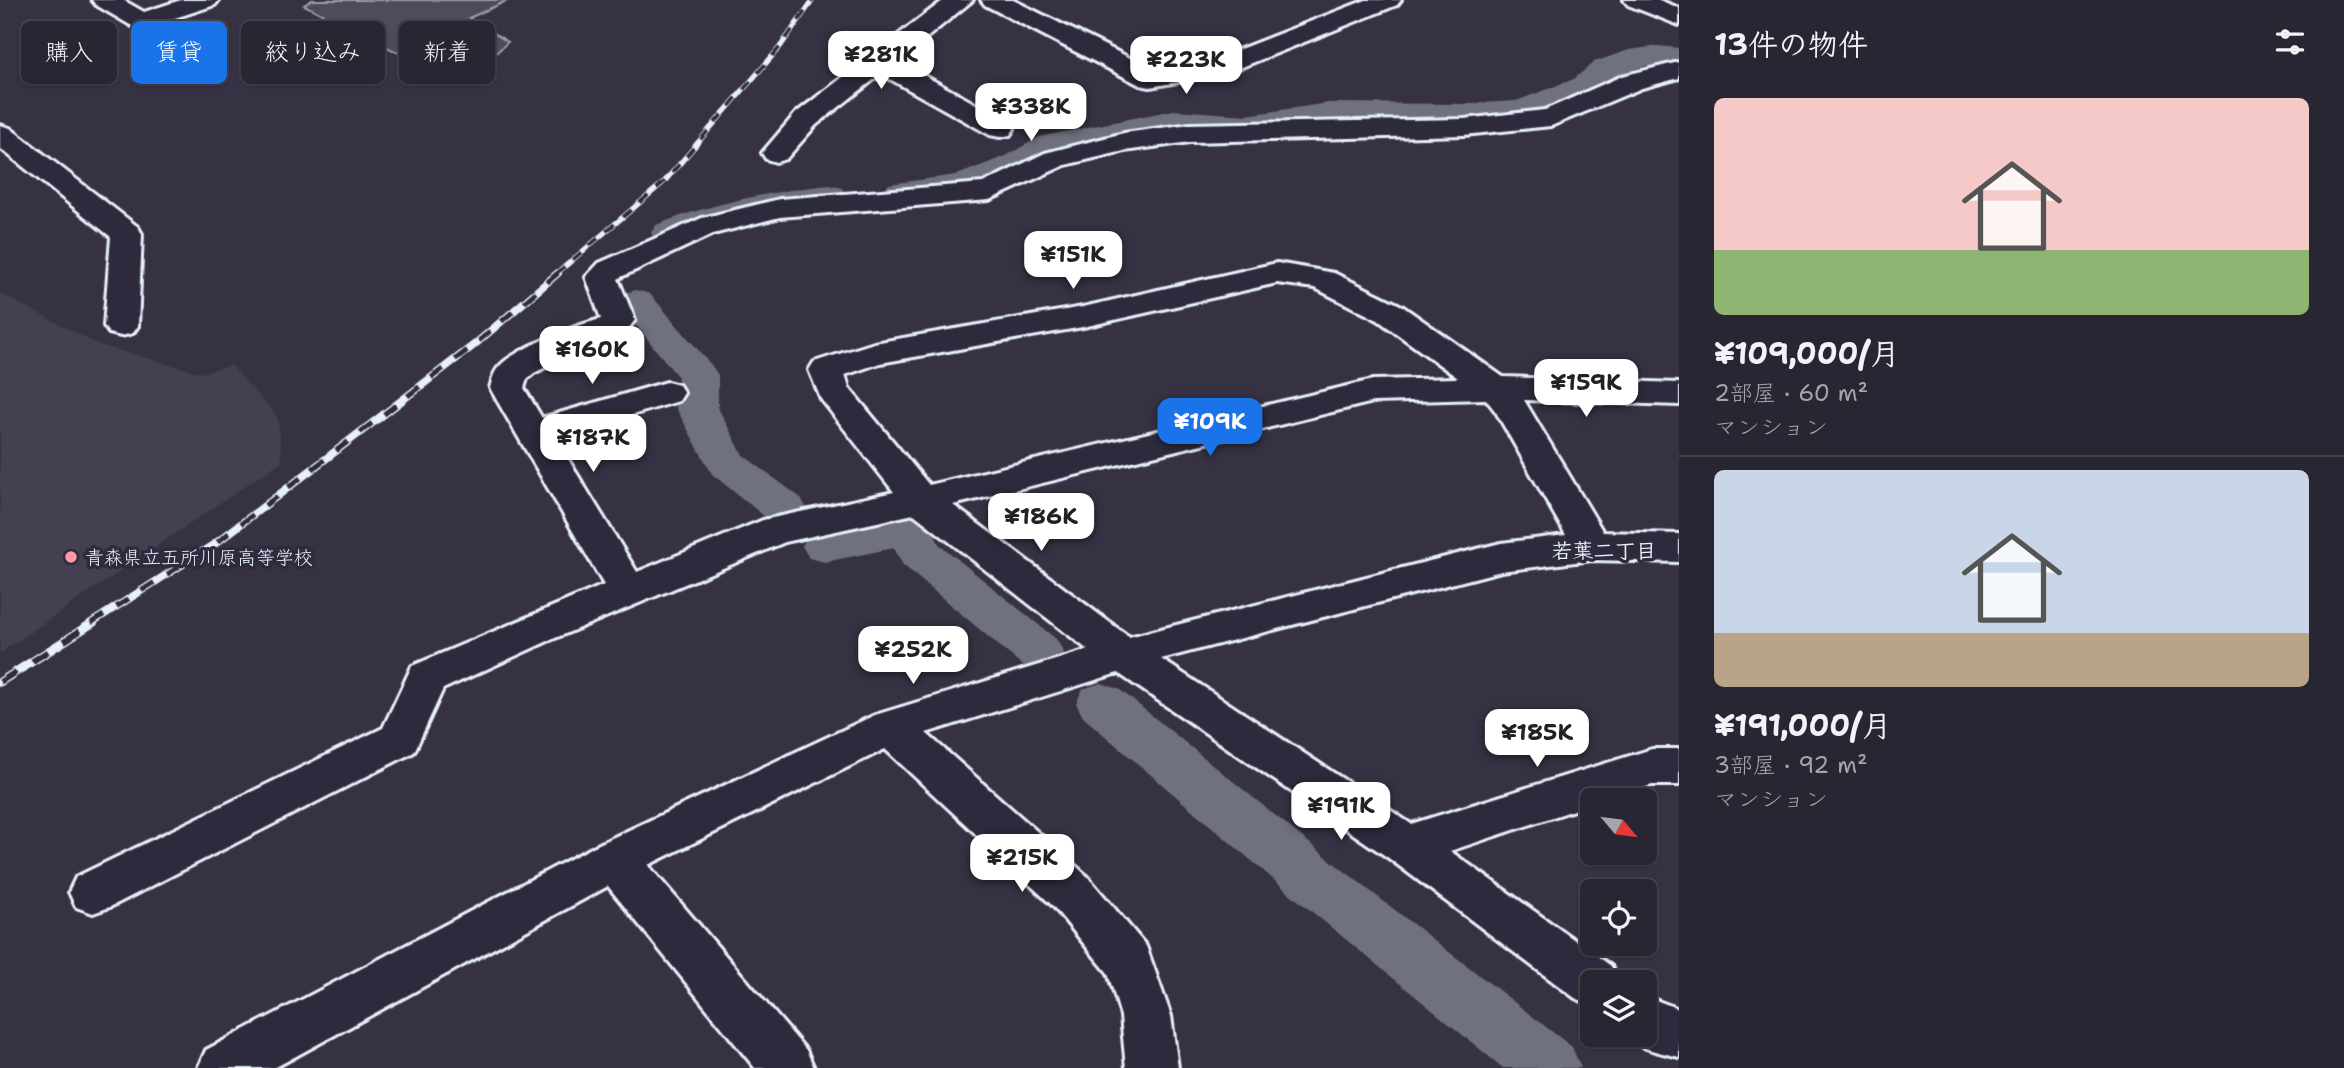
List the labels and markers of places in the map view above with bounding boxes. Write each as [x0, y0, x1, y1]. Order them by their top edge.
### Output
pin: ¥281K [832, 32, 930, 91]
pin: ¥223K [1137, 36, 1235, 96]
pin: ¥338K [982, 83, 1080, 143]
pin: ¥151K [1024, 232, 1122, 291]
pin: ¥160K [543, 326, 641, 386]
pin: ¥159K [1537, 360, 1635, 419]
pin: ¥109K [1161, 398, 1259, 458]
pin: ¥187K [544, 414, 642, 474]
pin: ¥186K [992, 494, 1090, 553]
place label: 青森県立五所川原高等学校 [85, 545, 313, 570]
marker: 青森県立五所川原高等学校 [63, 549, 79, 565]
pin: ¥252K [864, 626, 962, 686]
pin: ¥185K [1488, 710, 1586, 769]
pin: ¥191K [1292, 782, 1390, 842]
pin: ¥215K [973, 834, 1071, 894]

